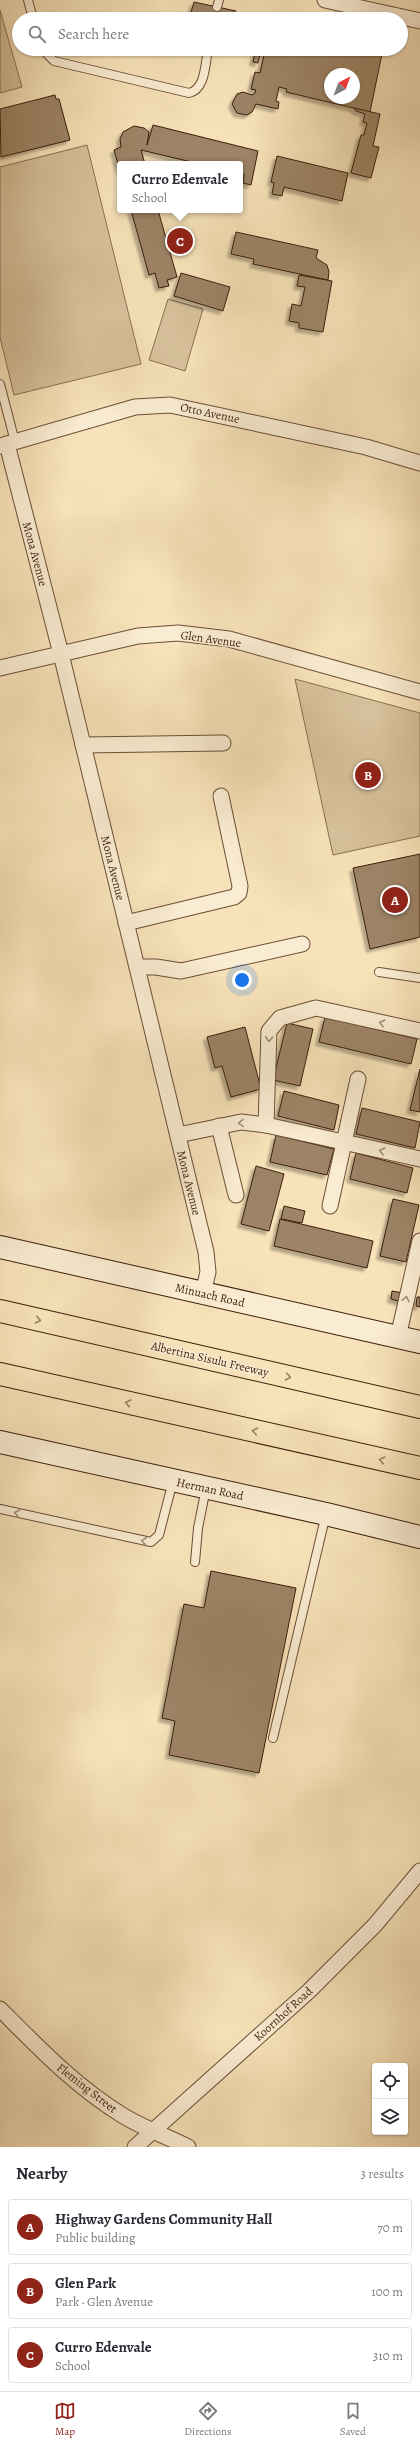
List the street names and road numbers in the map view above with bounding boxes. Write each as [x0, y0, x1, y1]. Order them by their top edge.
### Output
street label: Otto Avenue [179, 399, 241, 427]
street label: Mona Avenue [19, 520, 51, 588]
street label: Glen Avenue [180, 627, 242, 651]
street label: Mona Avenue [97, 834, 129, 902]
street label: Mona Avenue [173, 1149, 205, 1217]
street label: Minuach Road [174, 1279, 247, 1311]
street label: Albertina Sisulu Freeway [149, 1337, 271, 1380]
street label: Herman Road [175, 1474, 246, 1504]
street label: Koornhof Road [250, 1983, 316, 2045]
street label: Fleming Street [54, 2059, 120, 2117]

